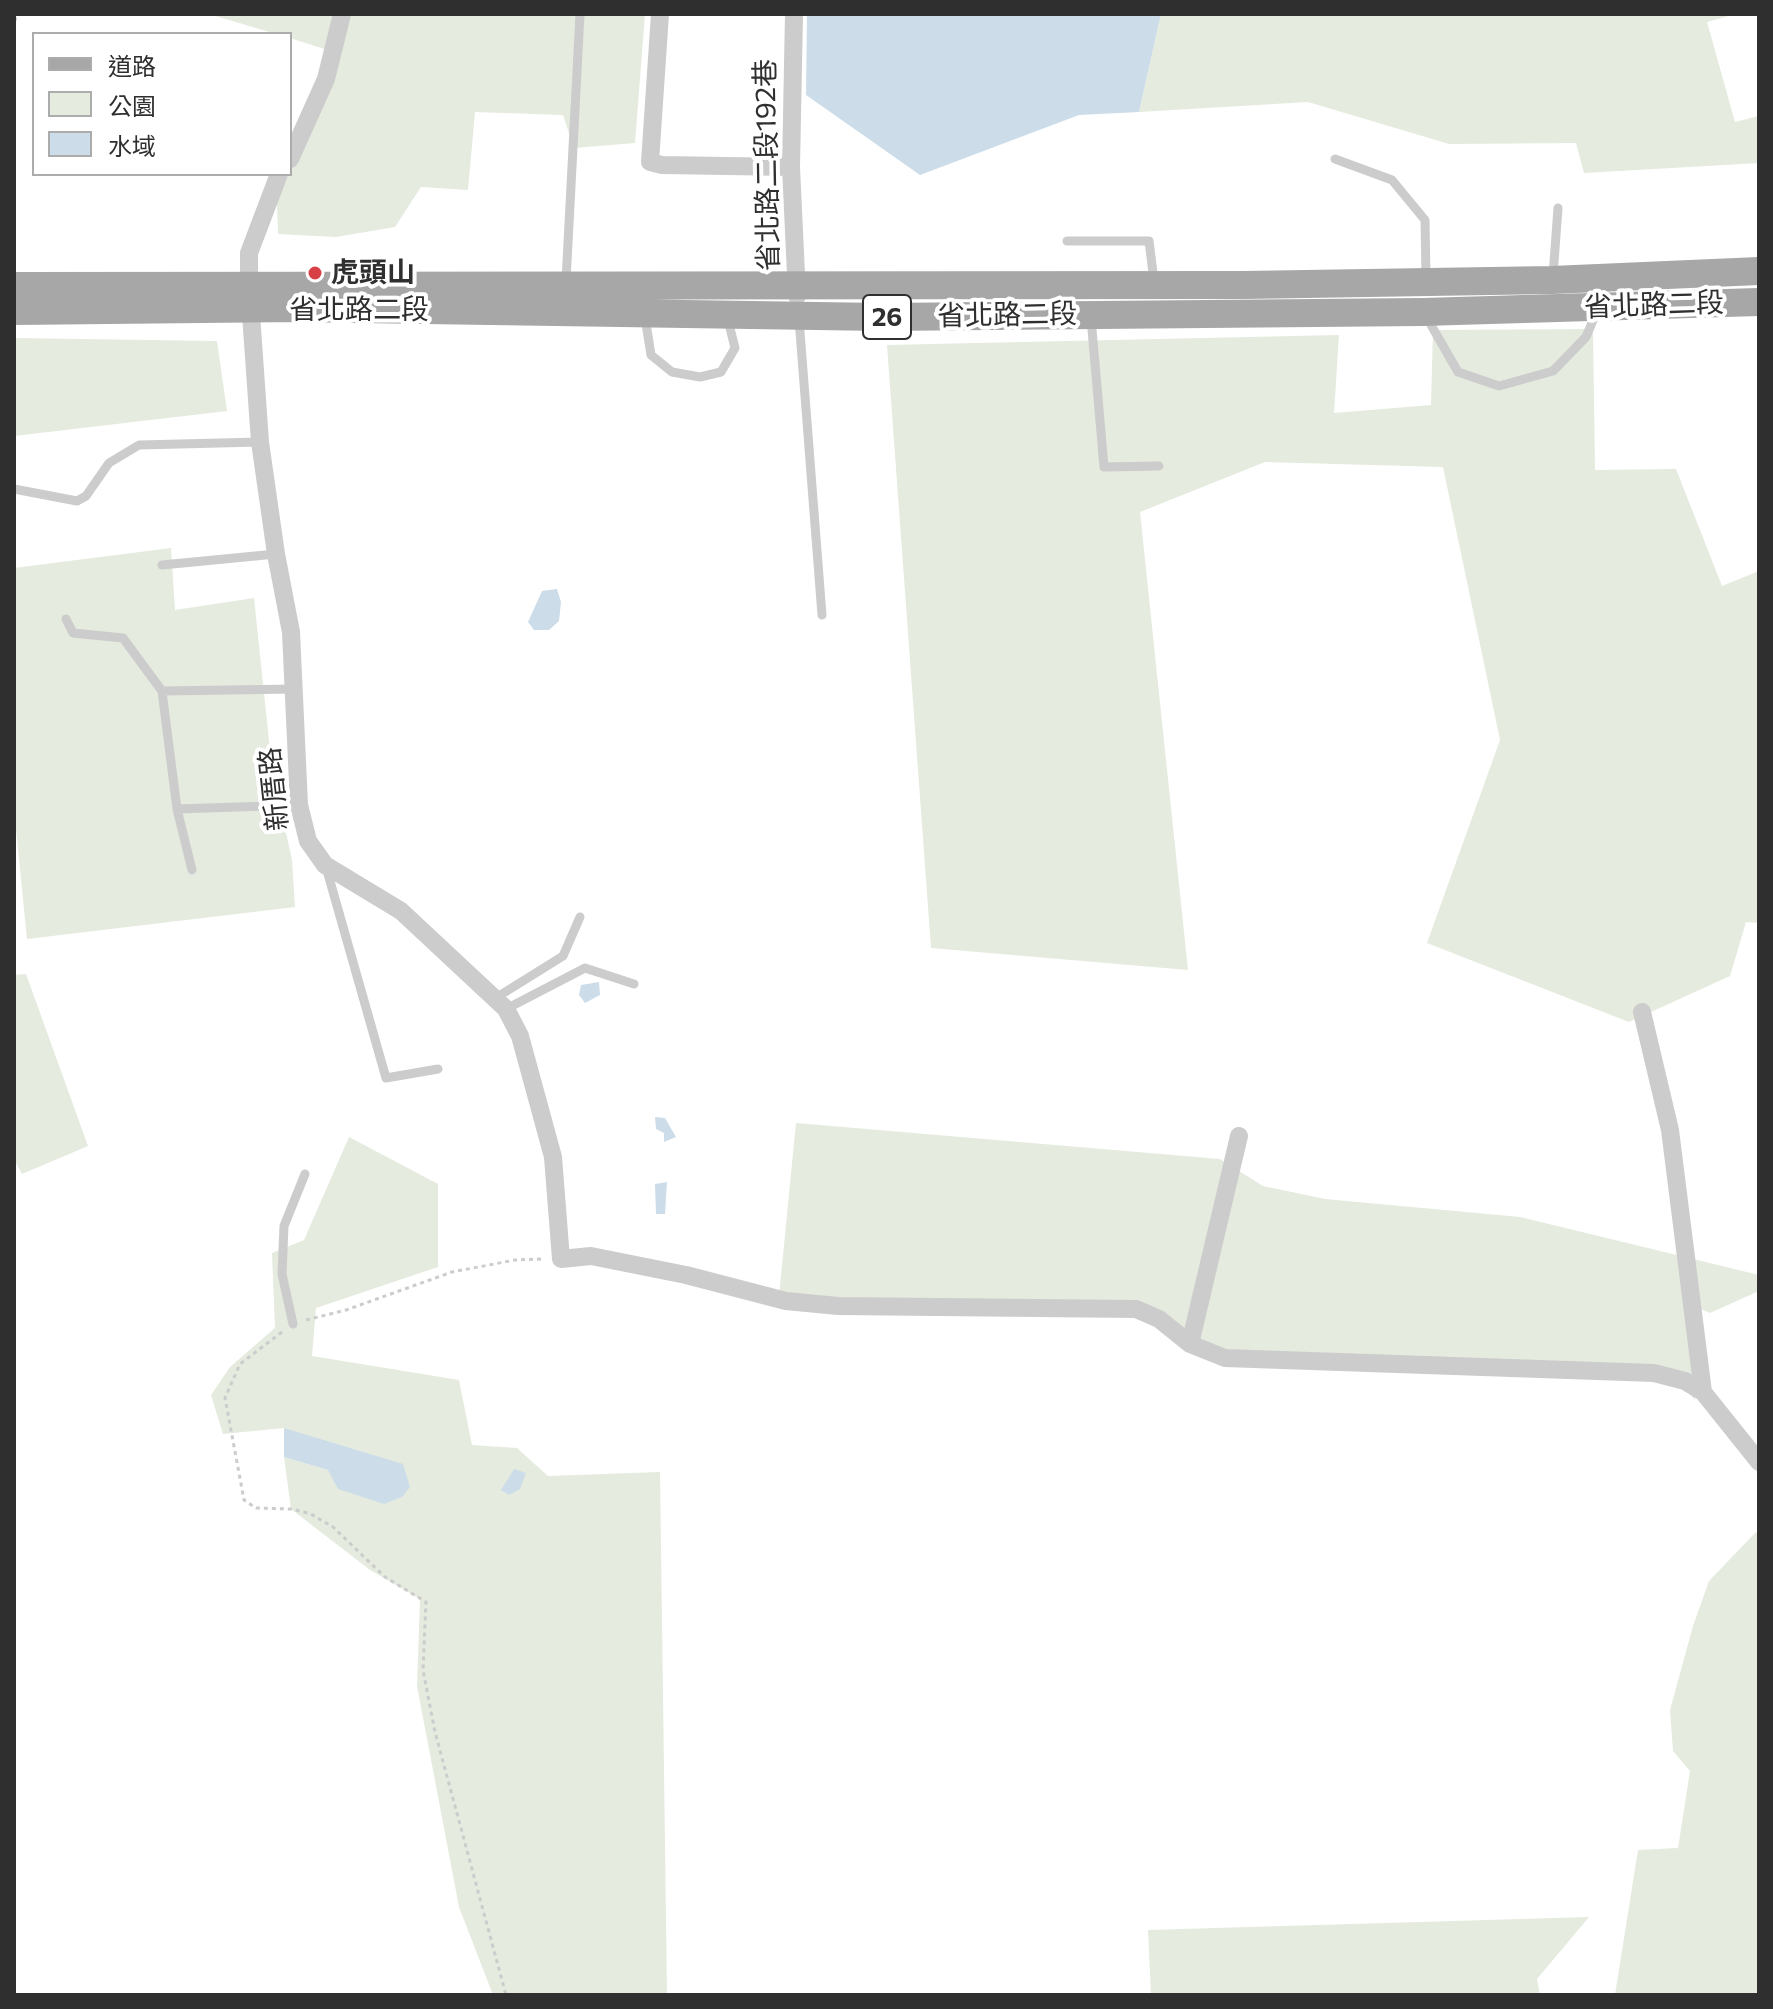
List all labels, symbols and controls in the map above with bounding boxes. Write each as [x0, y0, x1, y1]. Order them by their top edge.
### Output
legend [32, 32, 292, 176]
text: 道路 [108, 51, 156, 80]
street label: 省北路二段192巷 [748, 59, 786, 271]
text: 公園 [108, 91, 156, 120]
text: 水域 [108, 131, 156, 160]
place label: 虎頭山 [331, 256, 415, 290]
marker: 虎頭山 [306, 264, 324, 282]
street label: 省北路二段 [1583, 286, 1725, 324]
street label: 省北路二段 [289, 293, 429, 327]
road number: 26 [863, 295, 911, 339]
street label: 省北路二段 [937, 297, 1077, 333]
street label: 新厝路 [253, 745, 295, 833]

